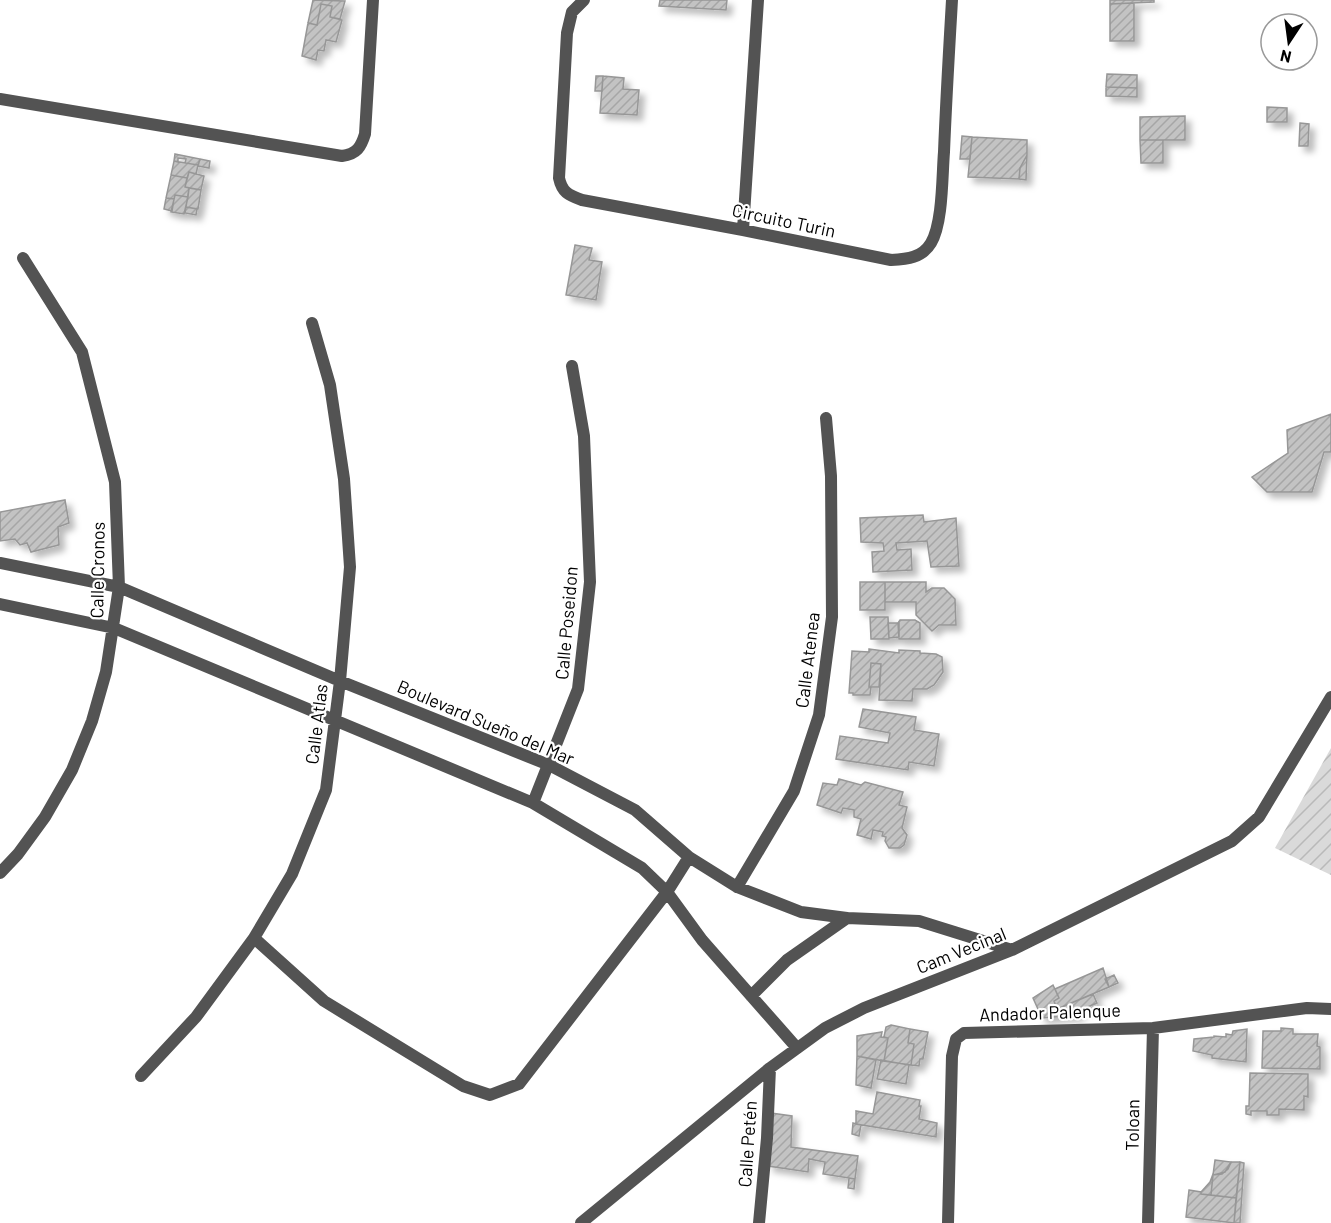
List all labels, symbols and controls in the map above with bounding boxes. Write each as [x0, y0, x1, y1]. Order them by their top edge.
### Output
north arrow [1259, 12, 1319, 72]
text: N [1278, 47, 1293, 68]
street label: Circuito Turin [730, 198, 838, 242]
street label: Calle Cronos [85, 521, 109, 619]
street label: Calle Poseidon [550, 565, 582, 681]
street label: Calle Atenea [790, 611, 824, 709]
street label: Boulevard Sueño del Mar [394, 675, 578, 769]
street label: Calle Atlas [300, 683, 332, 765]
street label: Cam Vecinal [913, 922, 1009, 978]
street label: Andador Palenque [979, 999, 1121, 1025]
street label: Toloan [1121, 1099, 1143, 1151]
street label: Calle Petén [733, 1100, 761, 1188]

